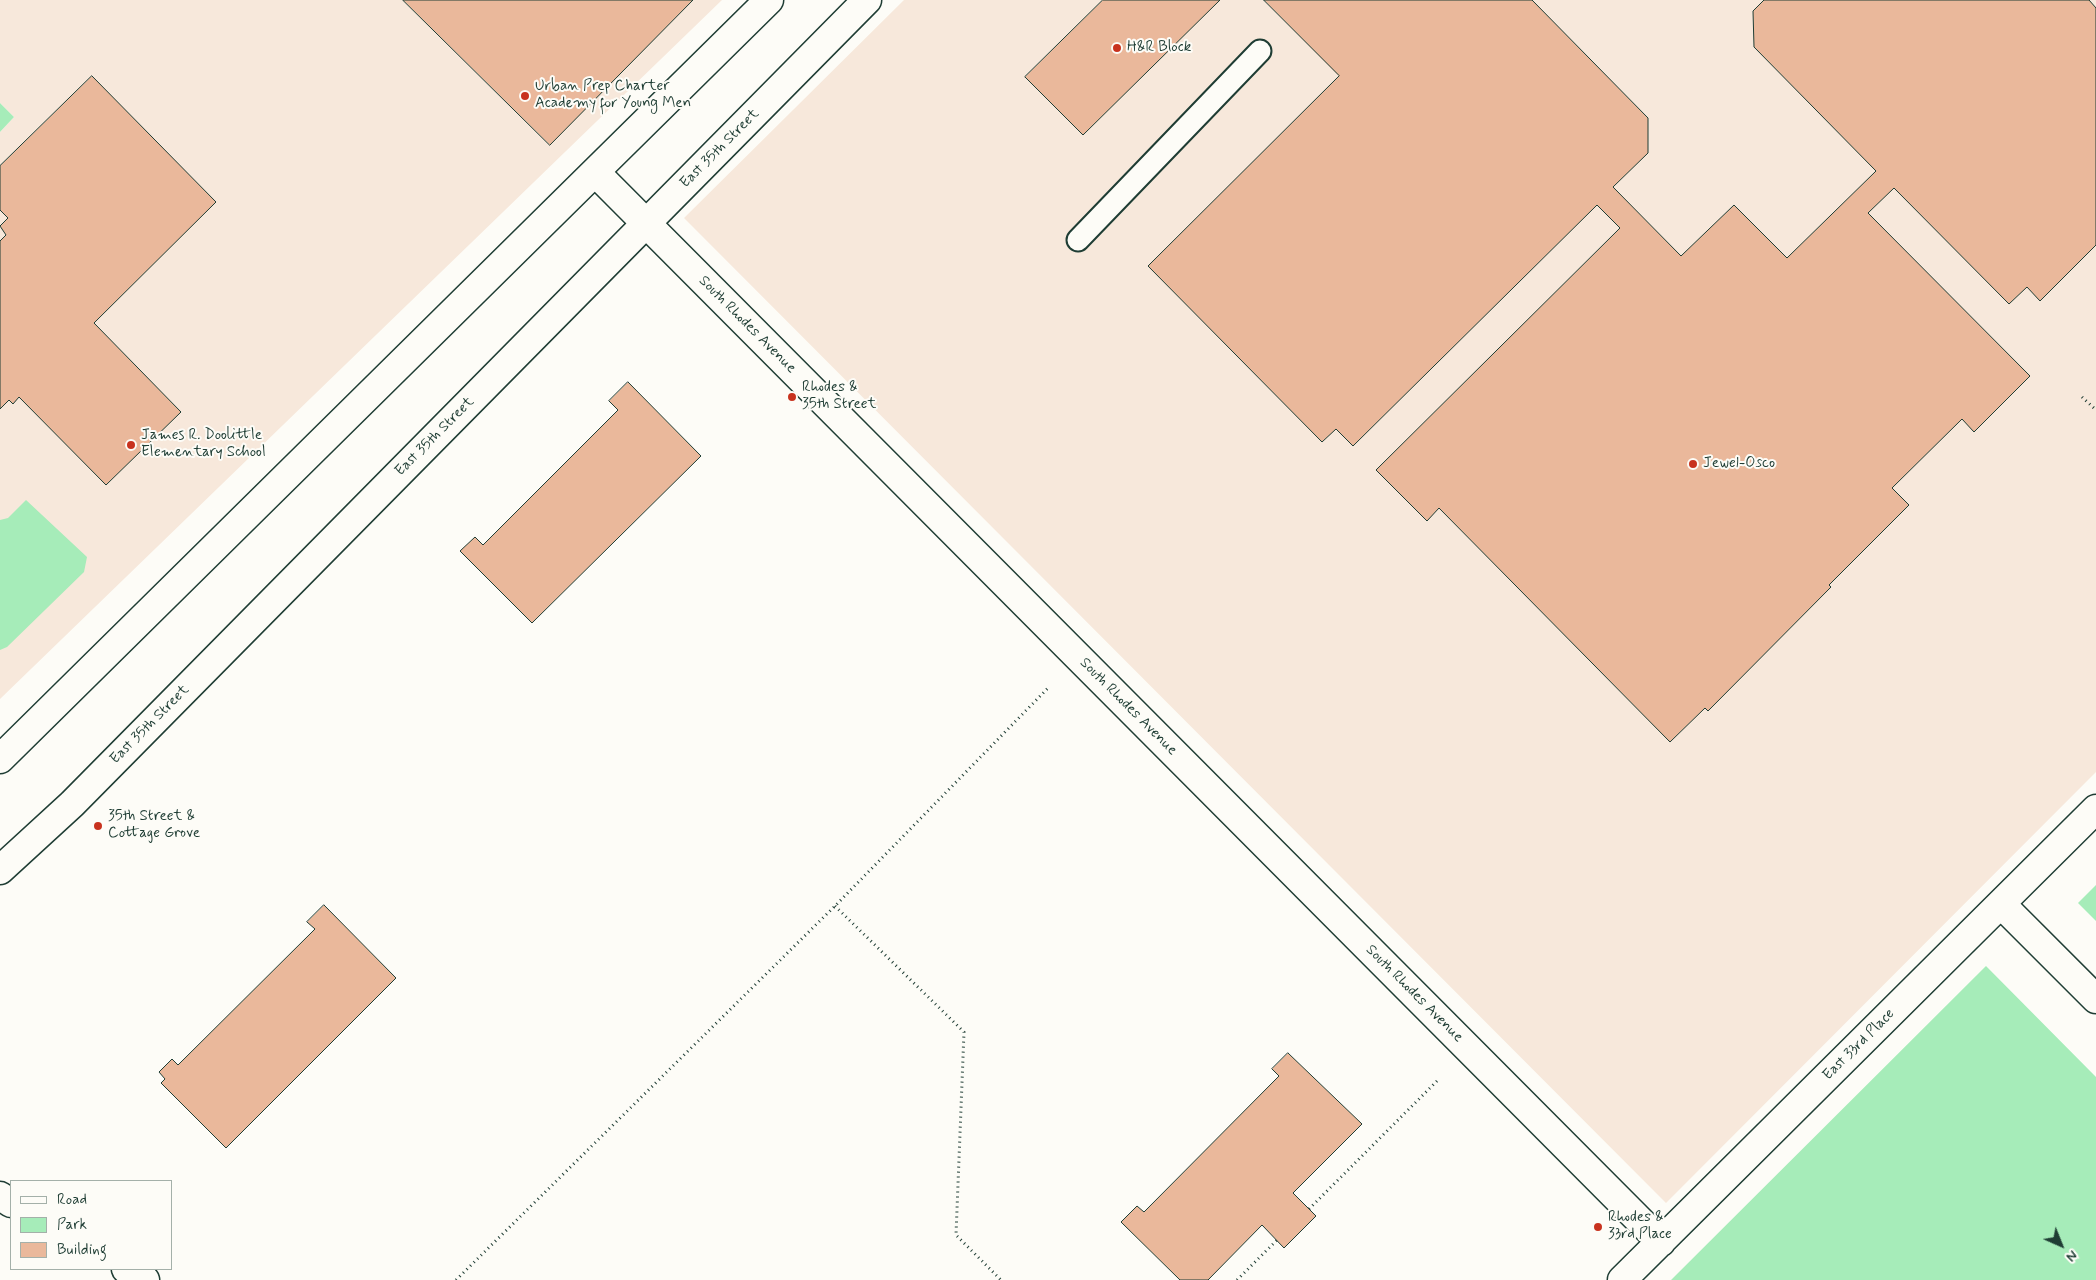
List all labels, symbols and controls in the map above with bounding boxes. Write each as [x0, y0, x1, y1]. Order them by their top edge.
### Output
place label: H&R Block [1127, 39, 1191, 57]
marker: H&R Block [1111, 42, 1123, 54]
place label: Urban Prep Charter Academy for Young Men [535, 78, 691, 113]
marker: Urban Prep Charter Academy for Young Men [519, 90, 531, 102]
street label: East 35th Street [677, 106, 763, 192]
street label: South Rhodes Avenue [694, 272, 800, 378]
place label: Rhodes & 35th Street [802, 379, 876, 414]
marker: Rhodes & 35th Street [786, 391, 798, 403]
street label: East 35th Street [392, 394, 478, 480]
place label: James R. Doolittle Elementary School [141, 427, 266, 462]
marker: James R. Doolittle Elementary School [125, 439, 137, 451]
place label: Jewel-Osco [1703, 455, 1775, 473]
marker: Jewel-Osco [1687, 458, 1699, 470]
street label: South Rhodes Avenue [1075, 654, 1181, 760]
street label: East 35th Street [107, 682, 193, 768]
place label: 35th Street & Cottage Grove [108, 808, 200, 843]
marker: 35th Street & Cottage Grove [92, 820, 104, 832]
street label: South Rhodes Avenue [1361, 941, 1467, 1047]
street label: East 33rd Place [1819, 1005, 1899, 1085]
legend [10, 1180, 172, 1270]
text: Road [57, 1190, 87, 1210]
place label: Rhodes & 33rd Place [1608, 1209, 1672, 1244]
text: Park [57, 1215, 87, 1235]
north arrow [2036, 1220, 2086, 1270]
marker: Rhodes & 33rd Place [1592, 1221, 1604, 1233]
text: Building [57, 1240, 107, 1260]
text: N [2062, 1246, 2081, 1265]

